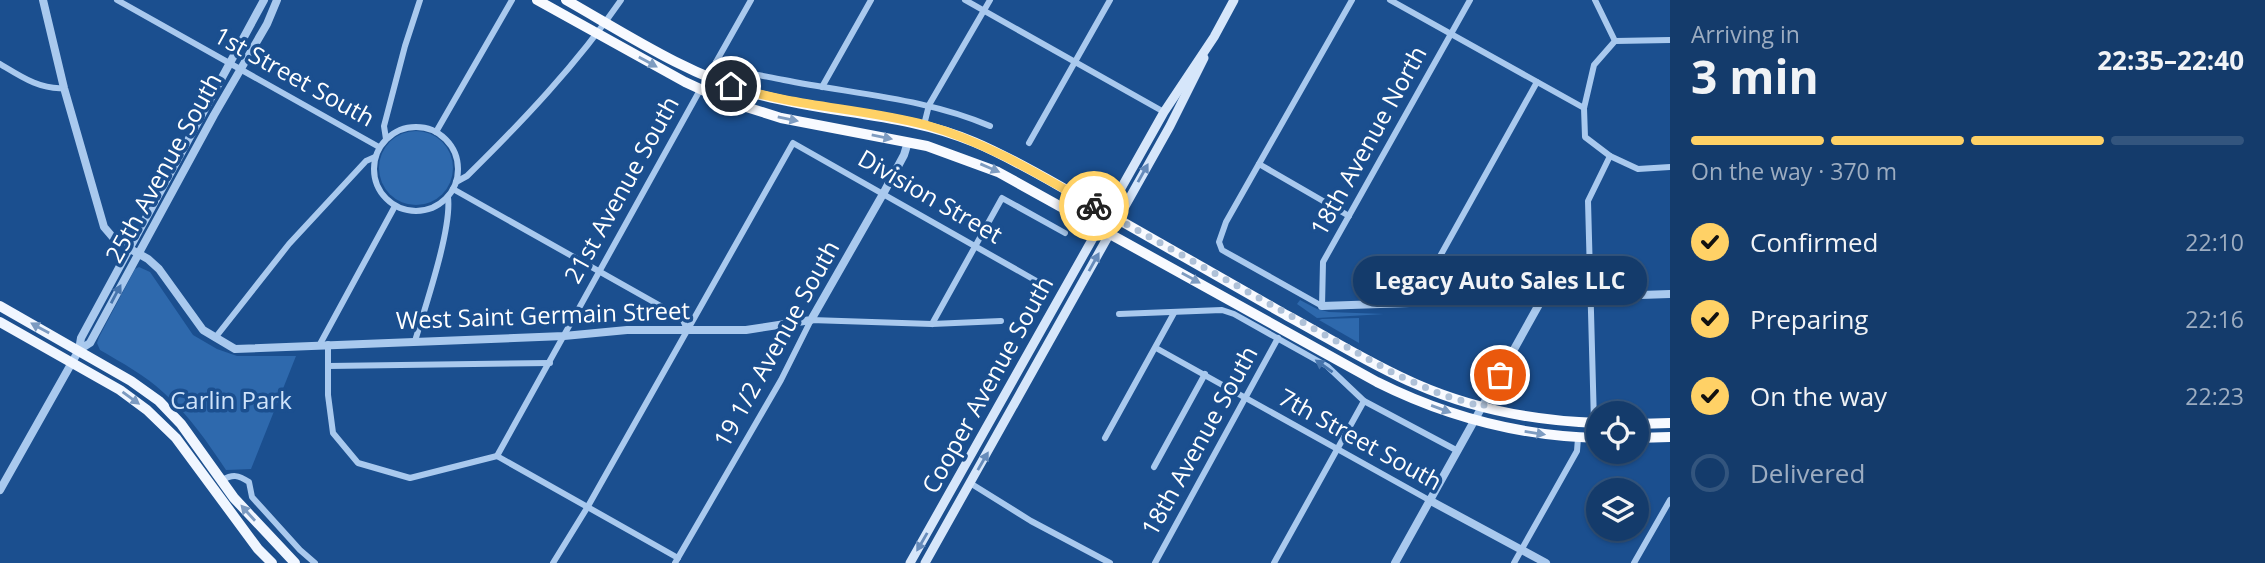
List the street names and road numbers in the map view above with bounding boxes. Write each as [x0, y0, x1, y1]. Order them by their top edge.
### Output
street label: 1st Street South [209, 18, 381, 133]
street label: 18th Avenue North [1302, 39, 1434, 241]
street label: 25th Avenue South [97, 66, 229, 268]
street label: 21st Avenue South [556, 90, 686, 289]
street label: Division Street [853, 141, 1009, 250]
street label: 19 1/2 Avenue South [705, 234, 846, 453]
street label: Cooper Avenue South [913, 270, 1060, 499]
street label: West Saint Germain Street [395, 293, 691, 336]
street label: 18th Avenue South [1133, 339, 1265, 541]
street label: 7th Street South [1273, 380, 1448, 497]

